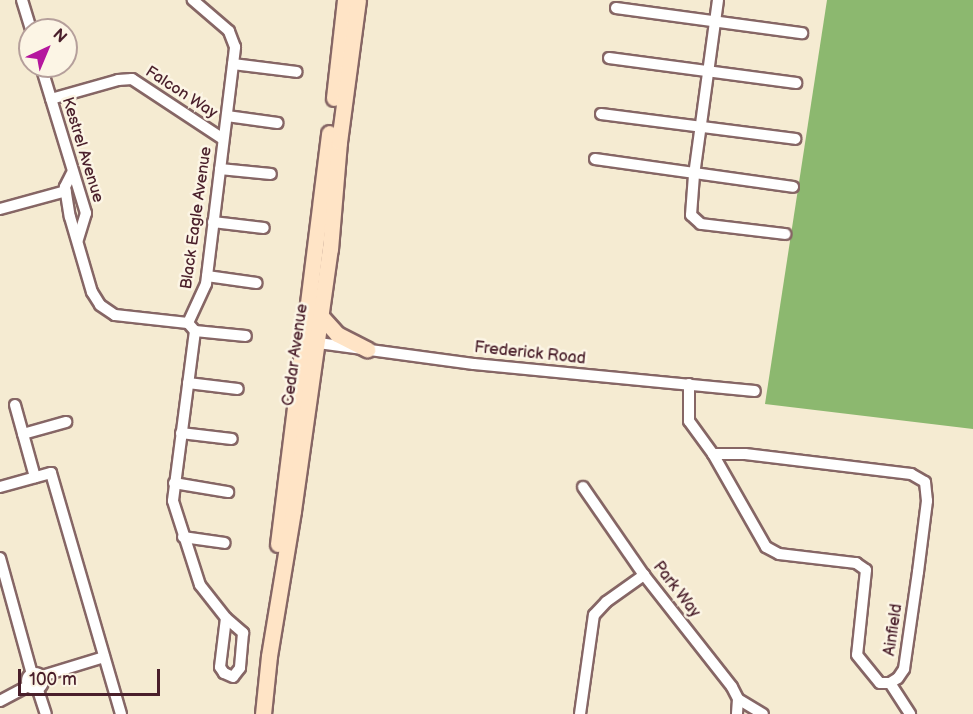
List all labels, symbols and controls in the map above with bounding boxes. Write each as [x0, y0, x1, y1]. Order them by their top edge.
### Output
north arrow [18, 18, 78, 78]
text: N [49, 25, 70, 47]
street label: Falcon Way [141, 62, 221, 124]
street label: Kestrel Avenue [57, 95, 107, 205]
street label: Black Eagle Avenue [177, 145, 217, 291]
street label: Cedar Avenue [279, 303, 313, 407]
street label: Frederick Road [473, 339, 587, 369]
street label: Park Way [648, 558, 704, 622]
street label: Ainfield [881, 603, 907, 657]
scale bar [21, 657, 164, 695]
text: 100 m [29, 669, 77, 690]

